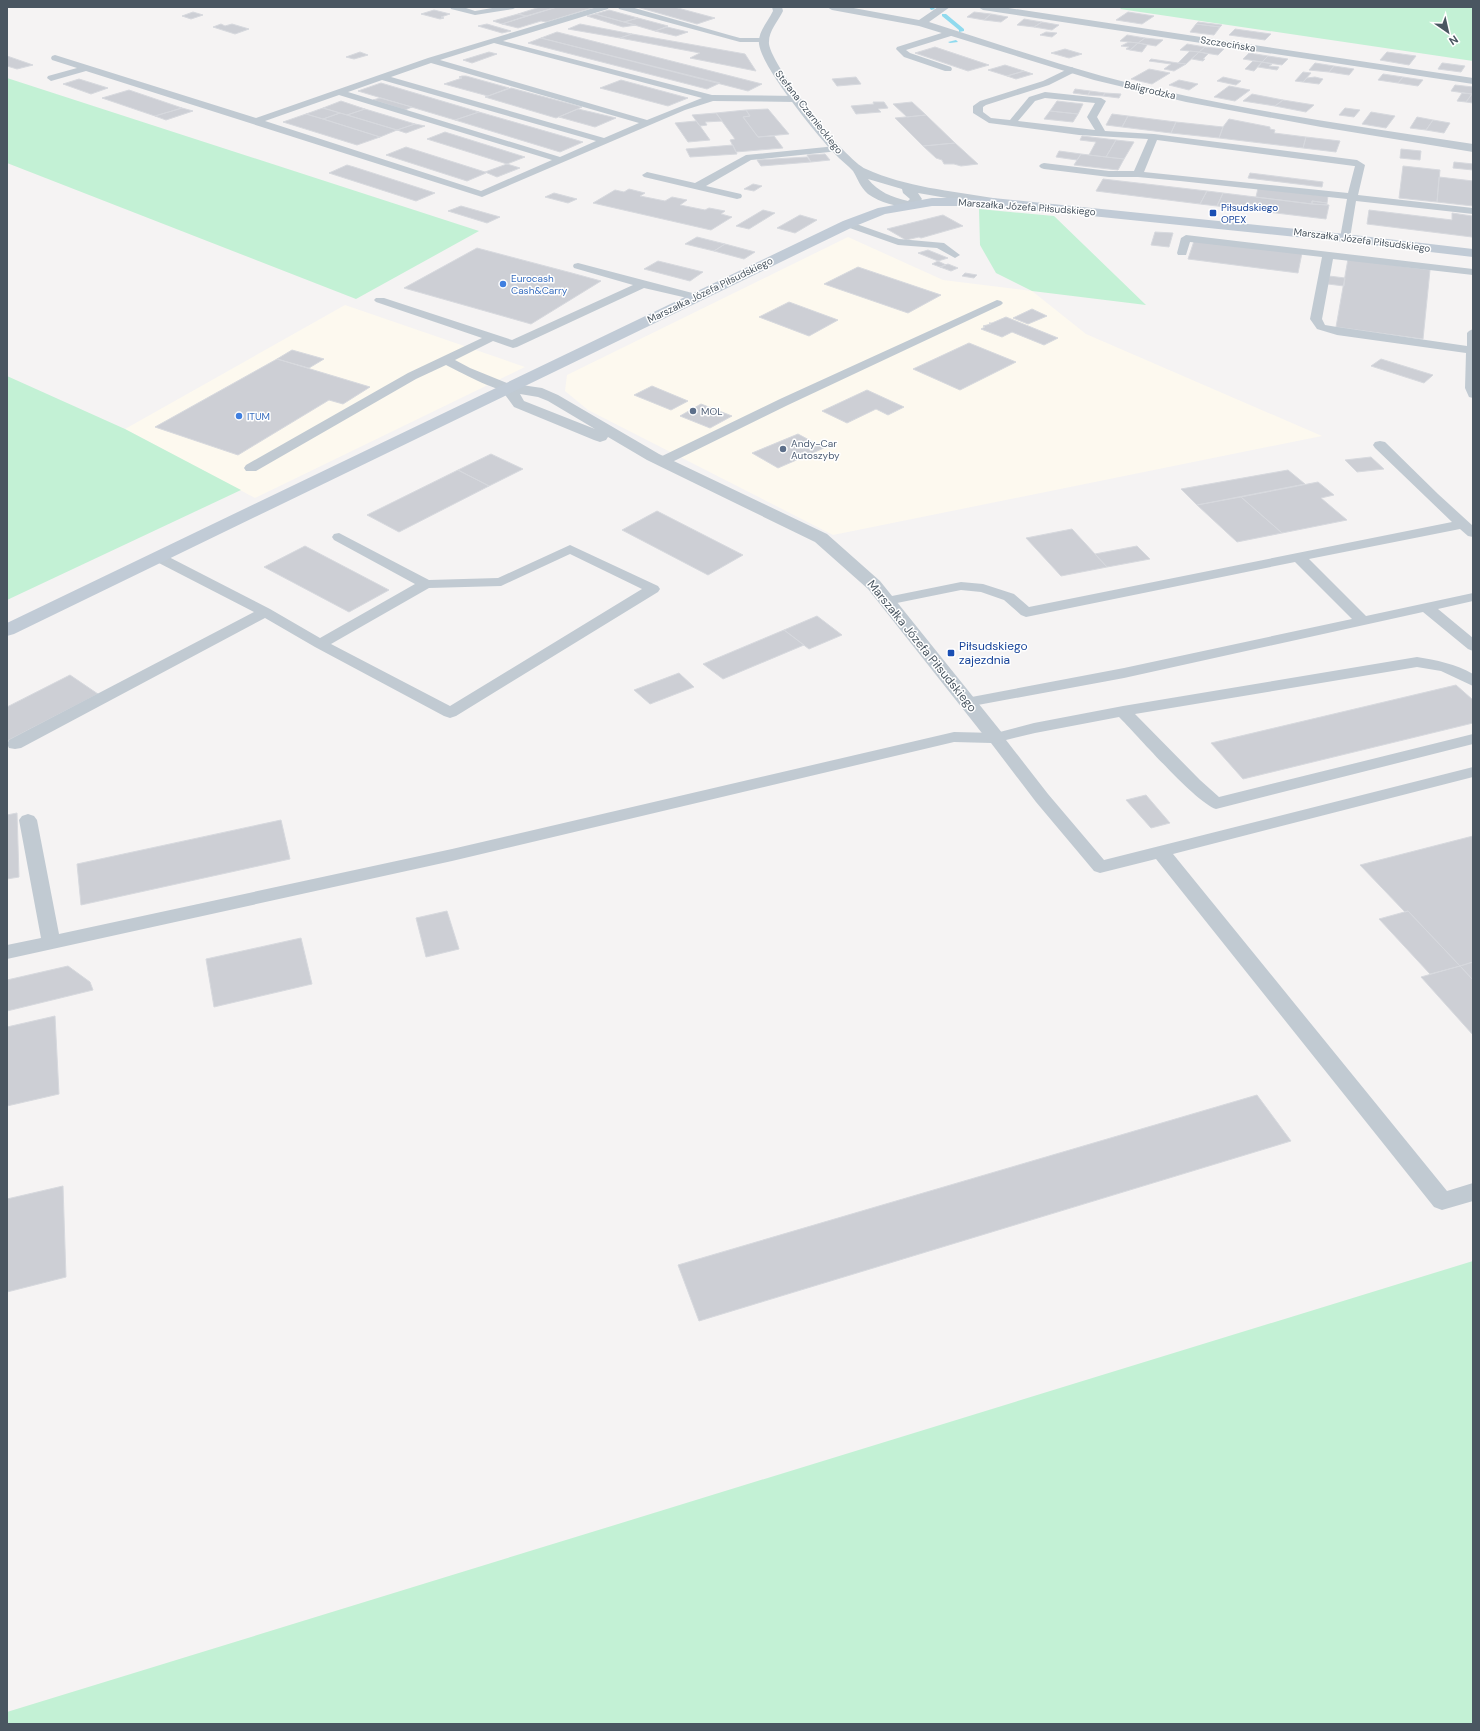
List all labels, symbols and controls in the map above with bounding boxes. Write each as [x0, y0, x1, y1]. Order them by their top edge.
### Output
north arrow [1428, 12, 1468, 52]
text: N [1446, 32, 1461, 48]
street label: Szczecińska [1199, 33, 1257, 55]
street label: Stefana Czarnieckiego [772, 68, 846, 156]
street label: Baligrodzka [1123, 78, 1177, 102]
street label: Marszałka Józefa Piłsudskiego [958, 196, 1096, 218]
place label: Piłsudskiego OPEX [1221, 201, 1278, 226]
marker: Piłsudskiego OPEX [1208, 208, 1218, 218]
street label: Marszałka Józefa Piłsudskiego [1293, 225, 1431, 255]
street label: Marszałka Józefa Piłsudskiego [645, 254, 775, 326]
place label: Eurocash Cash&Carry [511, 272, 568, 297]
marker: Eurocash Cash&Carry [498, 279, 508, 289]
place label: MOL [701, 405, 722, 418]
marker: MOL [688, 406, 698, 416]
place label: ITUM [247, 410, 270, 423]
marker: ITUM [234, 411, 244, 421]
place label: Andy-Car Autoszyby [791, 437, 840, 462]
marker: Andy-Car Autoszyby [778, 444, 788, 454]
street label: Marszałka Józefa Piłsudskiego [864, 577, 980, 715]
place label: Piłsudskiego zajezdnia [959, 638, 1028, 668]
marker: Piłsudskiego zajezdnia [946, 648, 956, 658]

